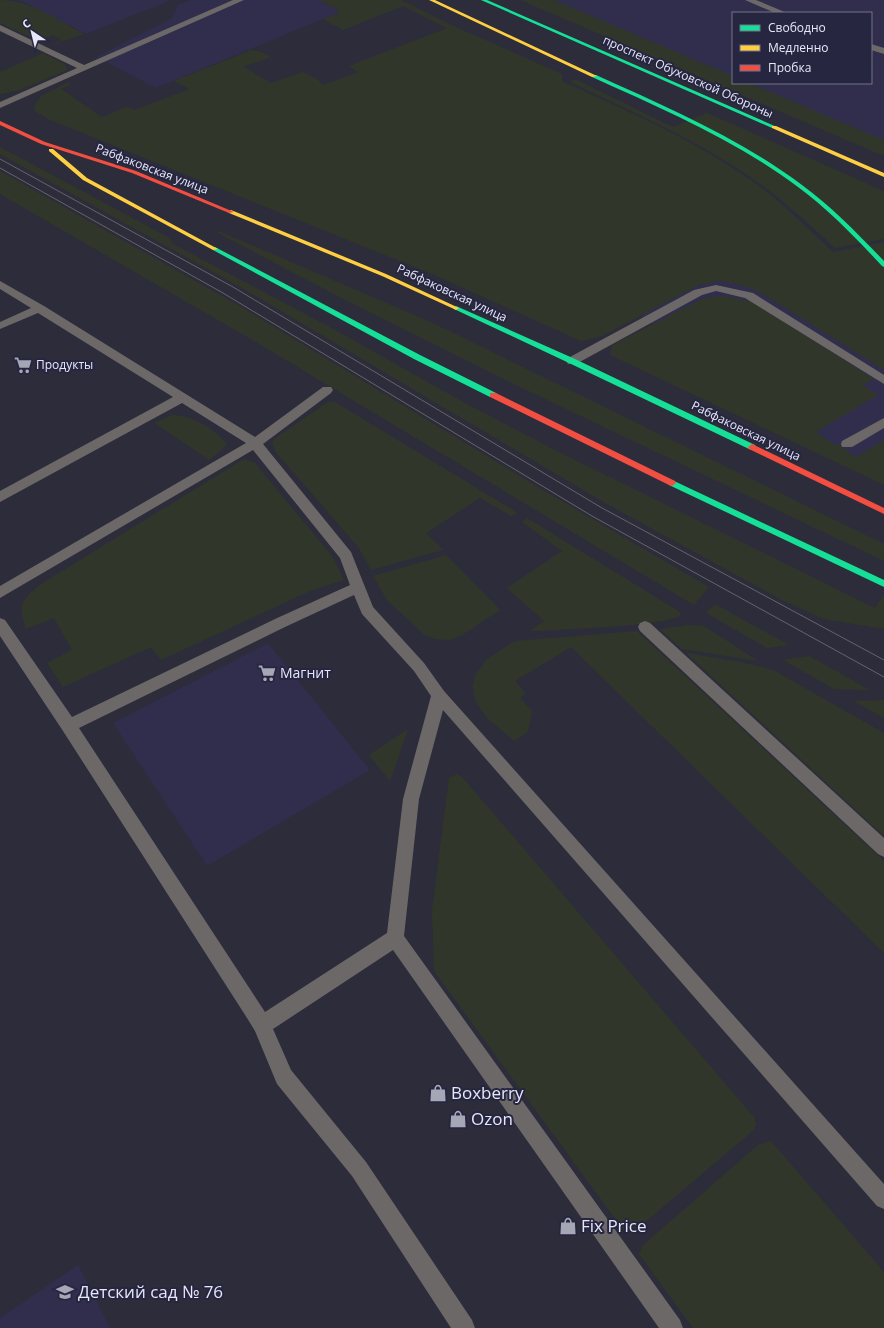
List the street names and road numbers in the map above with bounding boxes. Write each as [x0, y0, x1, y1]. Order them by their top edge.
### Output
street label: проспект Обуховской Обороны [600, 31, 776, 122]
street label: Рабфаковская улица [93, 139, 211, 198]
street label: Рабфаковская улица [394, 260, 510, 326]
street label: Рабфаковская улица [689, 397, 804, 464]

